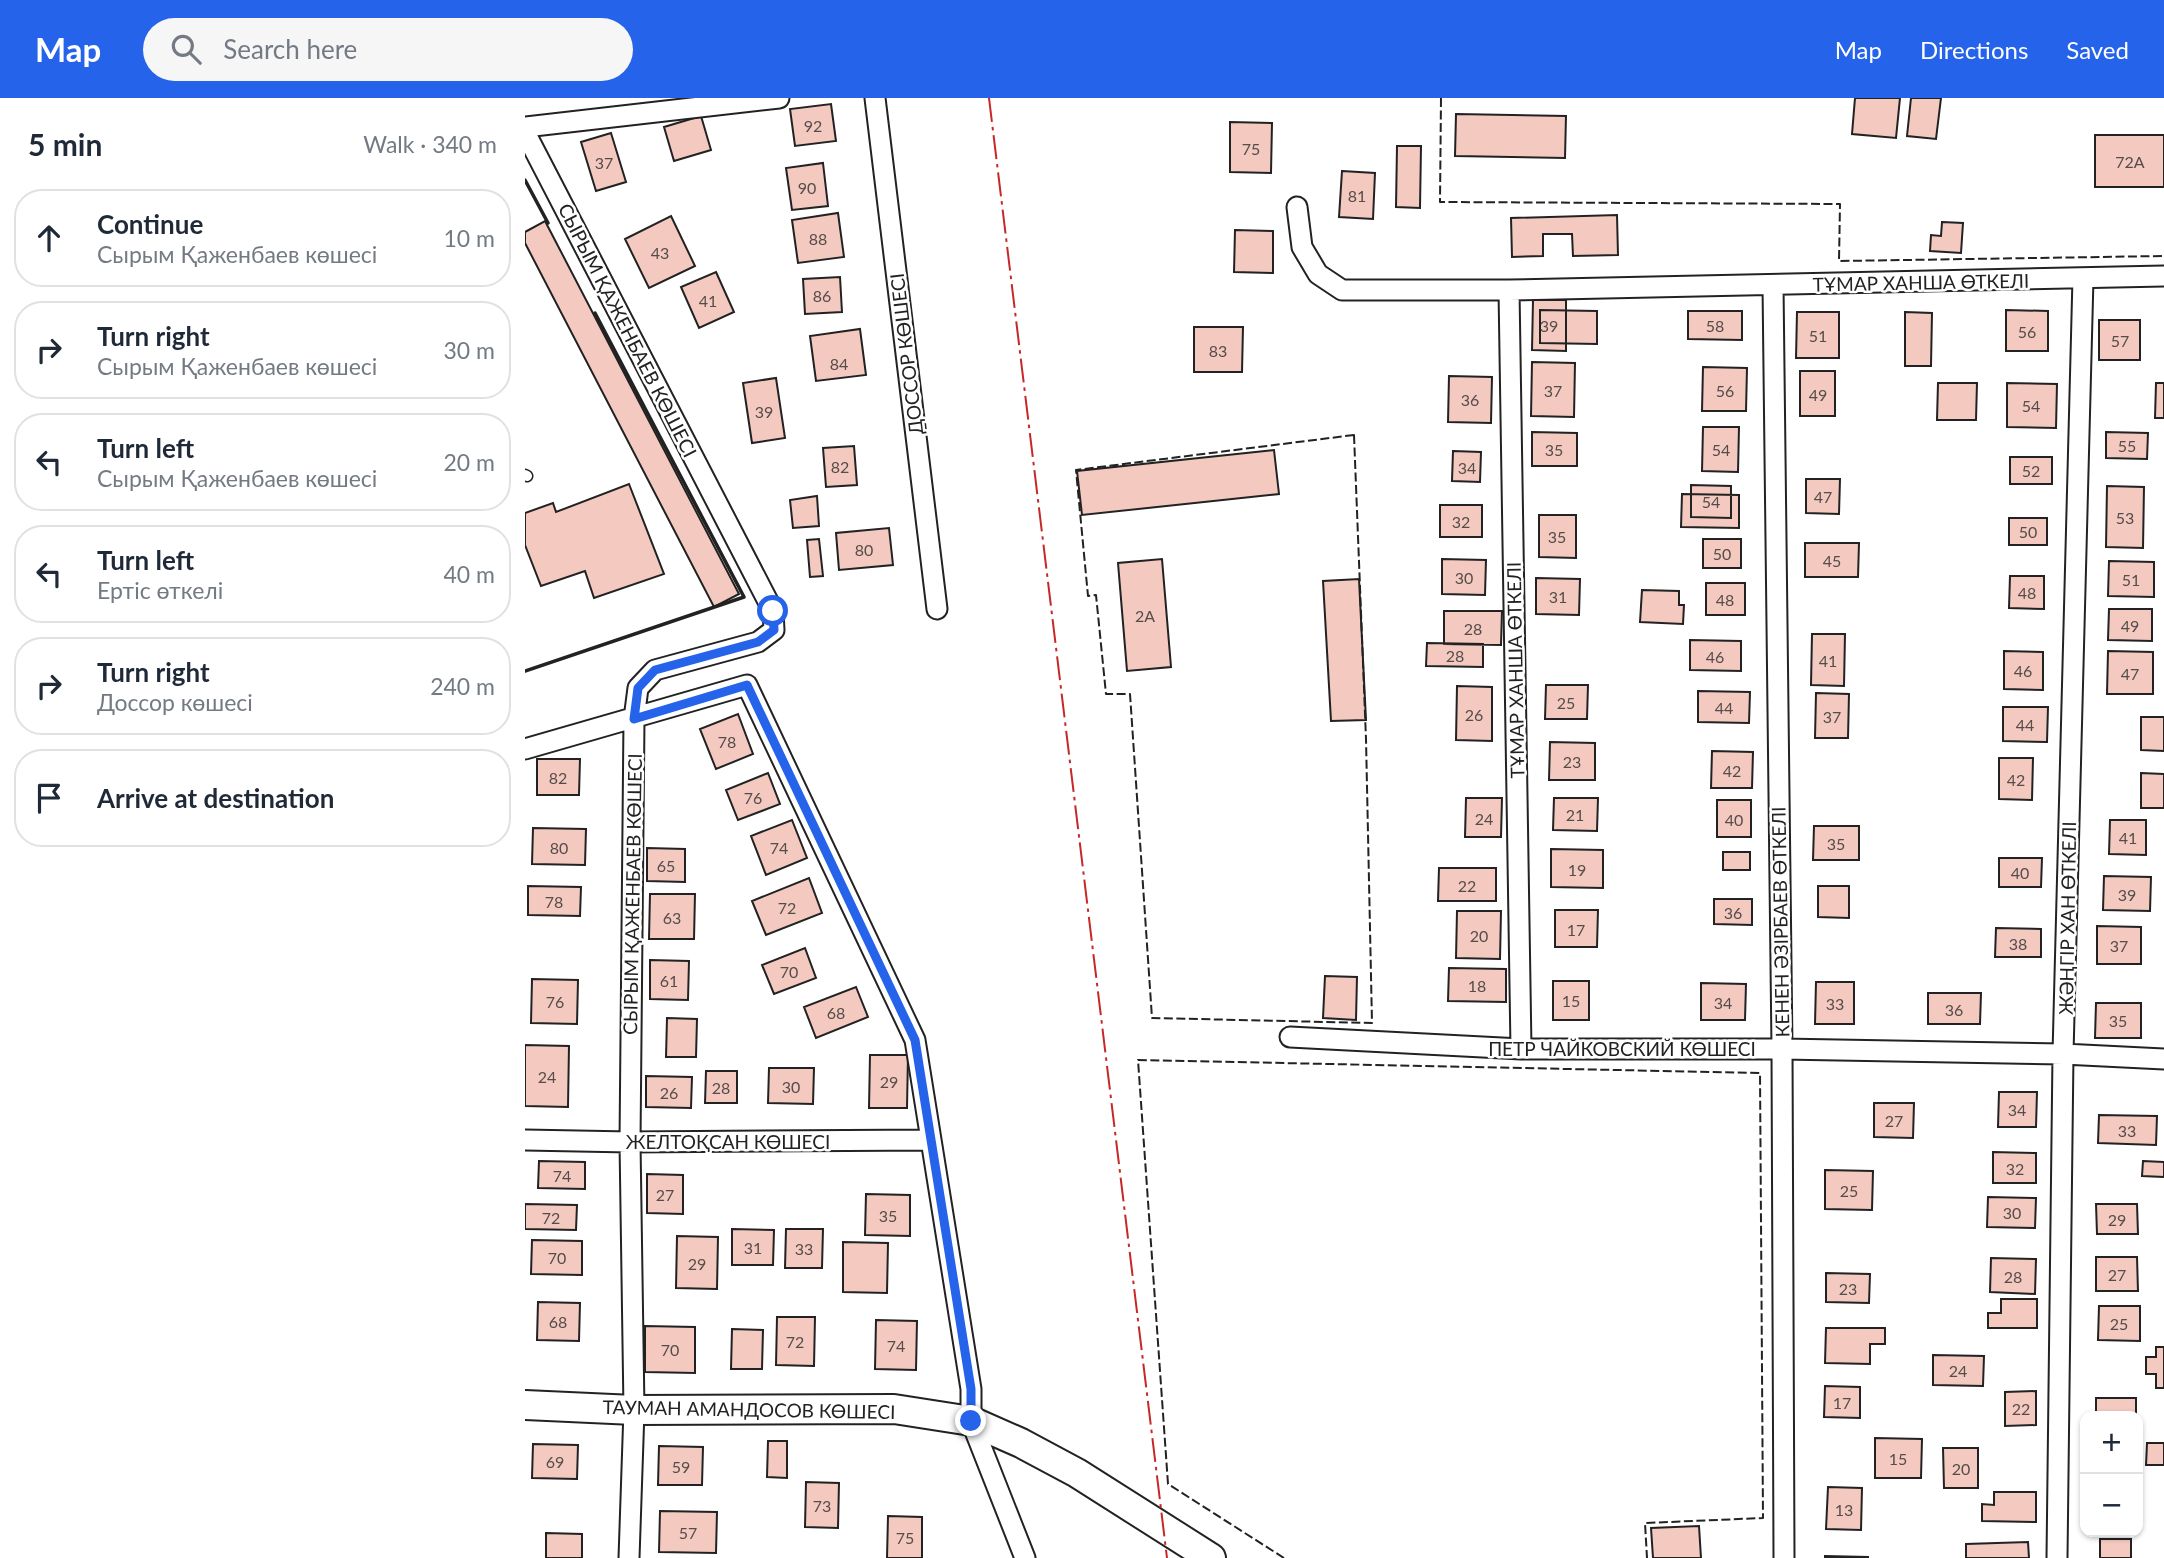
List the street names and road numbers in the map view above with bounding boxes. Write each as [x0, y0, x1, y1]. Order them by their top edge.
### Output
street label: СЫРЫМ ҚАЖЕНБАЕВ КӨШЕСІ [554, 199, 702, 461]
street label: ТҰМАР ХАНША ӨТКЕЛІ [1813, 269, 2029, 295]
street label: ДОССОР КӨШЕСІ [885, 272, 927, 436]
street label: ТҰМАР ХАНША ӨТКЕЛІ [1502, 562, 1528, 778]
street label: СЫРЫМ ҚАЖЕНБАЕВ КӨШЕСІ [618, 753, 646, 1035]
street label: КЕНЕН ӘЗІРБАЕВ ӨТКЕЛІ [1766, 806, 1794, 1038]
street label: ЖӘҢГІР ХАН ӨТКЕЛІ [2054, 821, 2080, 1015]
street label: ПЕТР ЧАЙКОВСКИЙ КӨШЕСІ [1488, 1037, 1756, 1060]
street label: ЖЕЛТОҚСАН КӨШЕСІ [626, 1130, 830, 1153]
street label: ТАУМАН АМАНДОСОВ КӨШЕСІ [602, 1395, 896, 1423]

